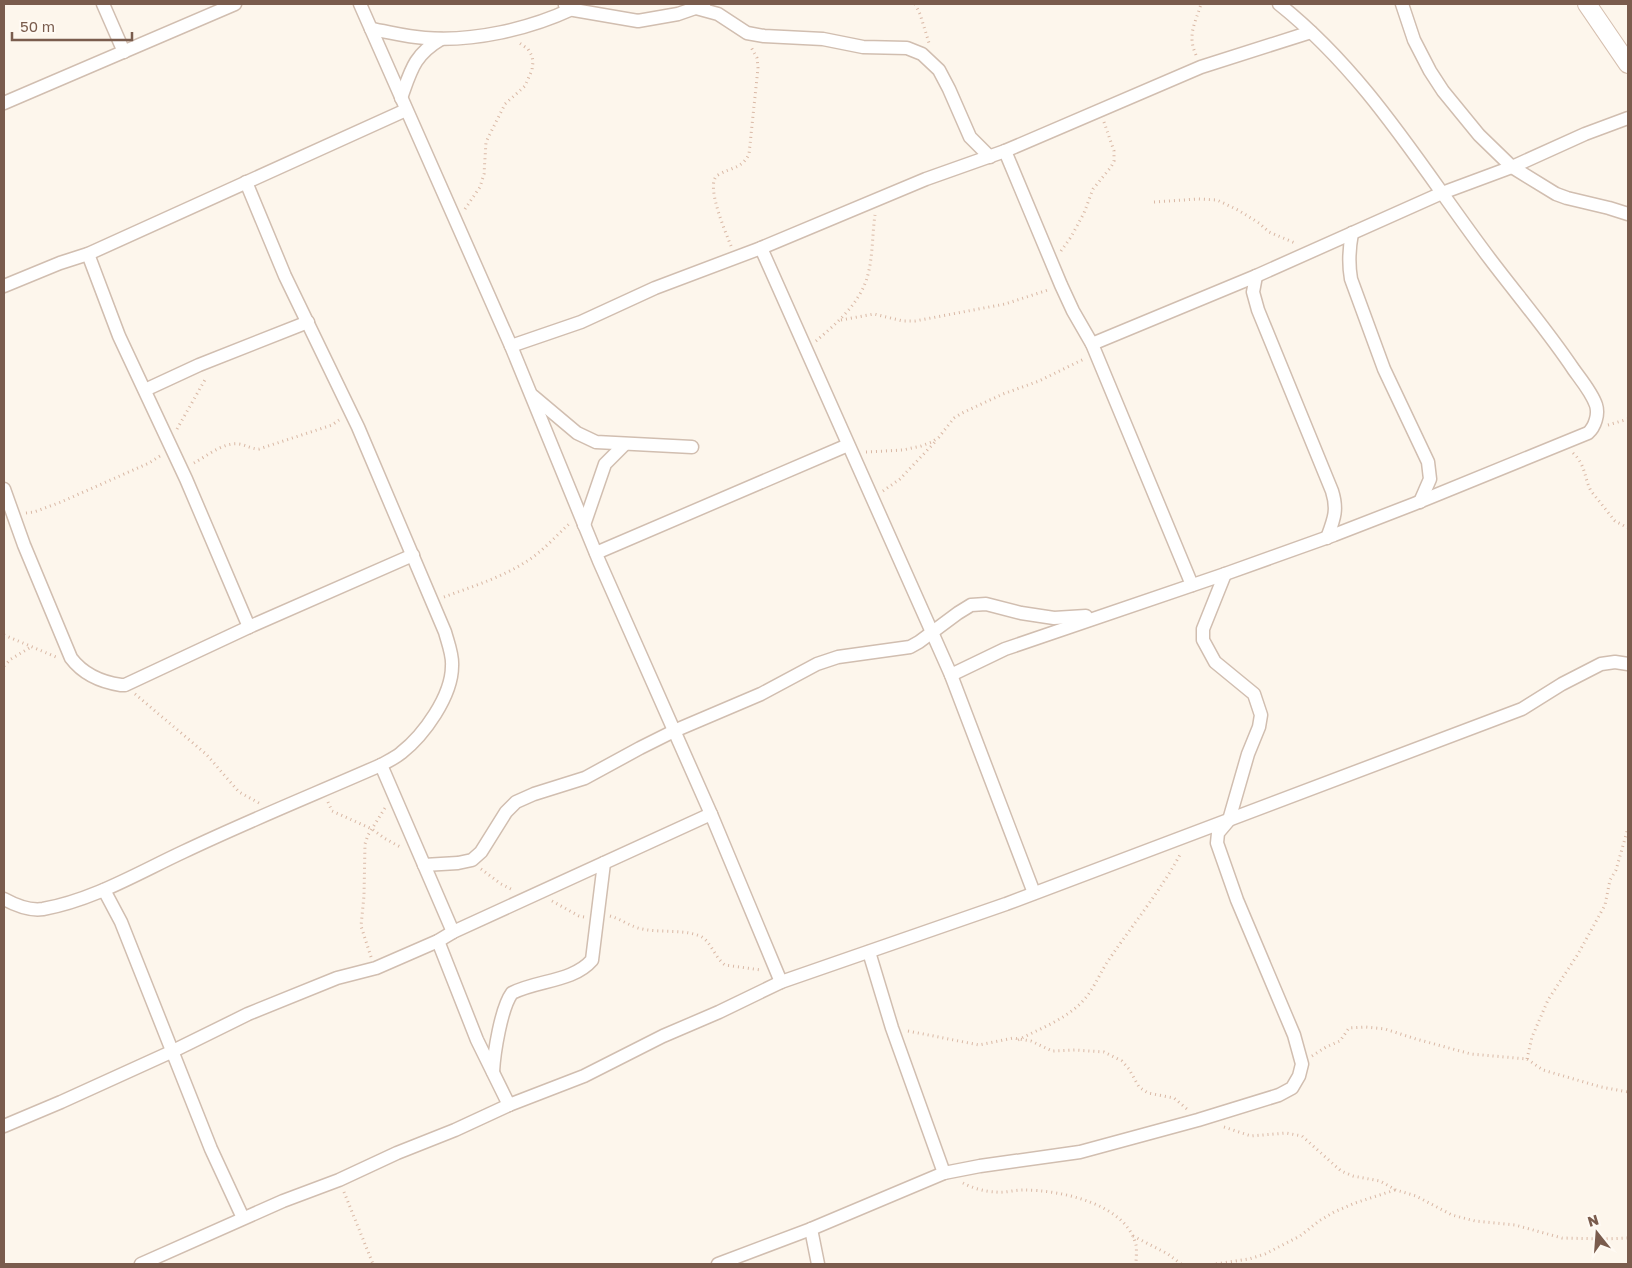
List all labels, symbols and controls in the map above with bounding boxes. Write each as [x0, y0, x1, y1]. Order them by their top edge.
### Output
scale bar [12, 10, 132, 42]
text: 50 m [20, 17, 55, 35]
north arrow [1572, 1208, 1622, 1258]
text: N [1585, 1210, 1601, 1230]

